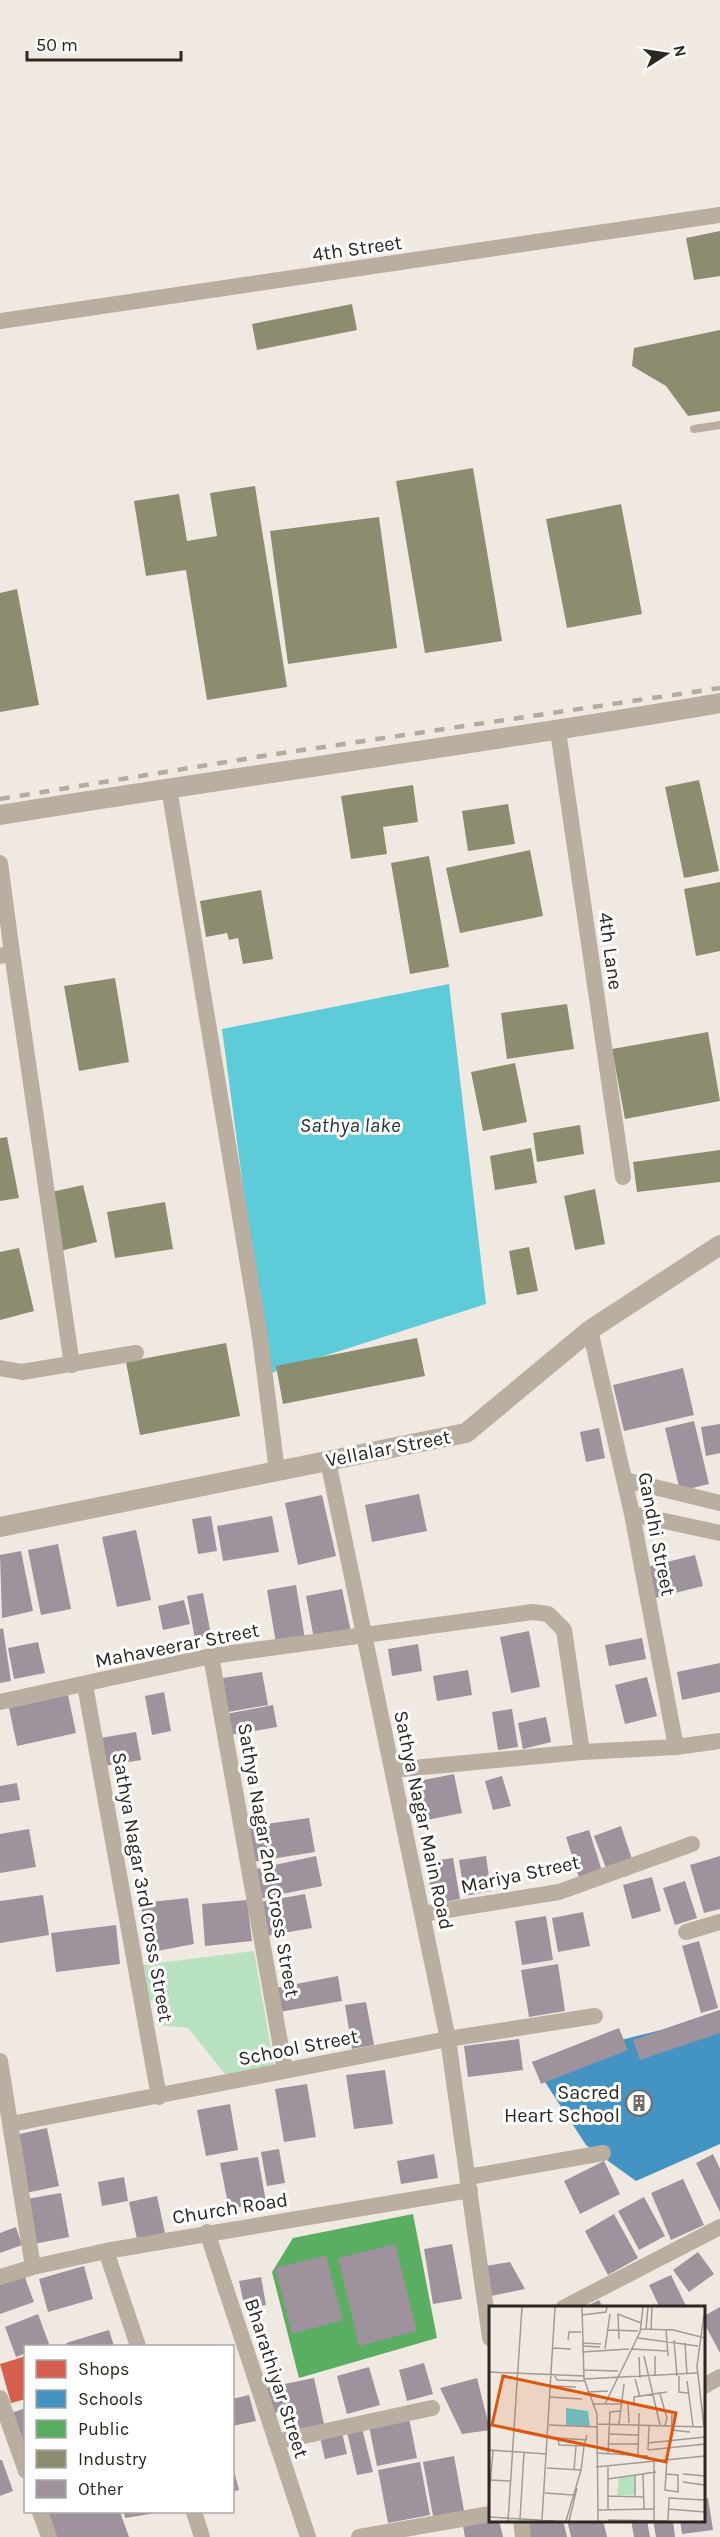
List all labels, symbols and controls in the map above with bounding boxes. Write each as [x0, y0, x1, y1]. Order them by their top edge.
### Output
scale bar [27, 24, 182, 62]
north arrow [636, 24, 696, 84]
text: 50 m [36, 34, 78, 56]
text: N [670, 43, 691, 59]
street label: 4th Street [311, 231, 404, 266]
street label: 4th Lane [594, 911, 627, 991]
water label: Sathya lake [299, 1113, 401, 1137]
street label: Vellalar Street [324, 1425, 453, 1472]
street label: Gandhi Street [633, 1470, 680, 1598]
street label: Mahaveerar Street [93, 1618, 262, 1673]
street label: Sathya Nagar Main Road [389, 1708, 458, 1932]
street label: Sathya Nagar 2nd Cross Street [233, 1721, 304, 1999]
street label: Sathya Nagar 3rd Cross Street [107, 1750, 178, 2024]
street label: Mariya Street [458, 1851, 582, 1898]
street label: School Street [236, 2025, 360, 2070]
place label: Sacred Heart School [504, 2081, 620, 2127]
building icon: Sacred Heart School [624, 2088, 654, 2118]
street label: Church Road [171, 2188, 290, 2229]
street label: Bharathiyar Street [240, 2295, 313, 2461]
inset map [489, 2306, 705, 2522]
legend [24, 2345, 234, 2513]
text: Shops [78, 2358, 130, 2380]
text: Schools [78, 2388, 143, 2410]
text: Public [78, 2418, 129, 2440]
text: Industry [78, 2448, 147, 2470]
text: Other [78, 2478, 123, 2500]

